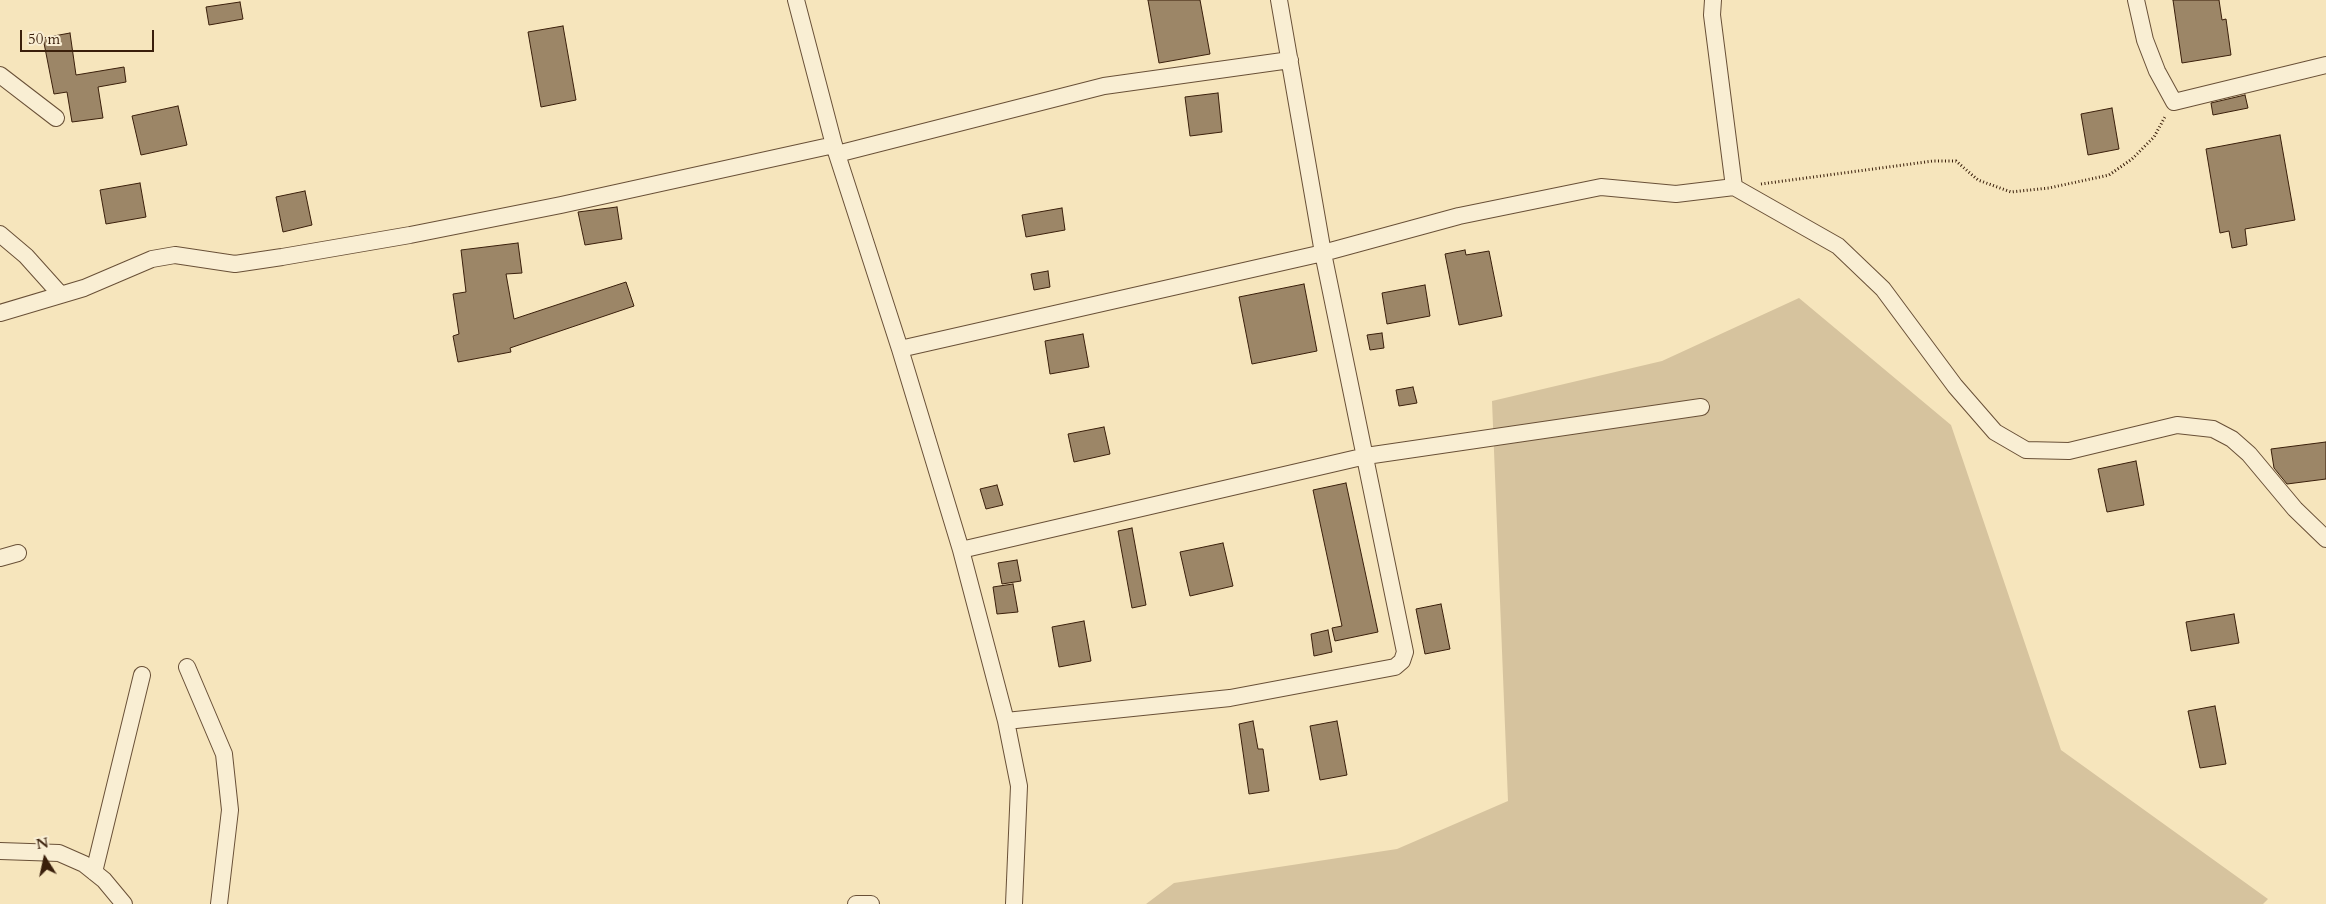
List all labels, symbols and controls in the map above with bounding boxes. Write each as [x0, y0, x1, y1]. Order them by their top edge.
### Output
scale bar [22, 20, 156, 52]
text: 50 m [28, 29, 60, 49]
text: N [35, 833, 50, 854]
north arrow [20, 834, 70, 884]

